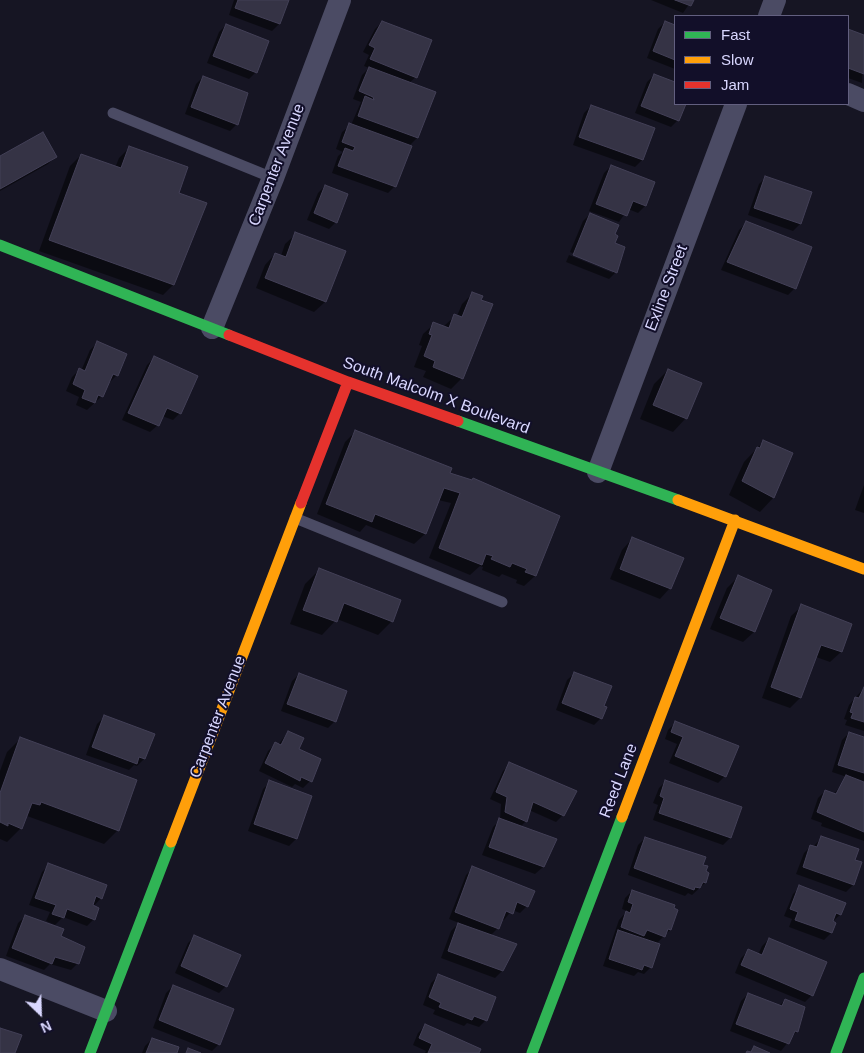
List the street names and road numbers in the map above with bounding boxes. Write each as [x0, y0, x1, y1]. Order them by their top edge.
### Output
street label: Carpenter Avenue [245, 101, 309, 229]
street label: Exline Street [642, 242, 692, 334]
street label: South Malcolm X Boulevard [340, 353, 532, 439]
street label: Carpenter Avenue [186, 653, 250, 781]
street label: Reed Lane [596, 741, 642, 821]

